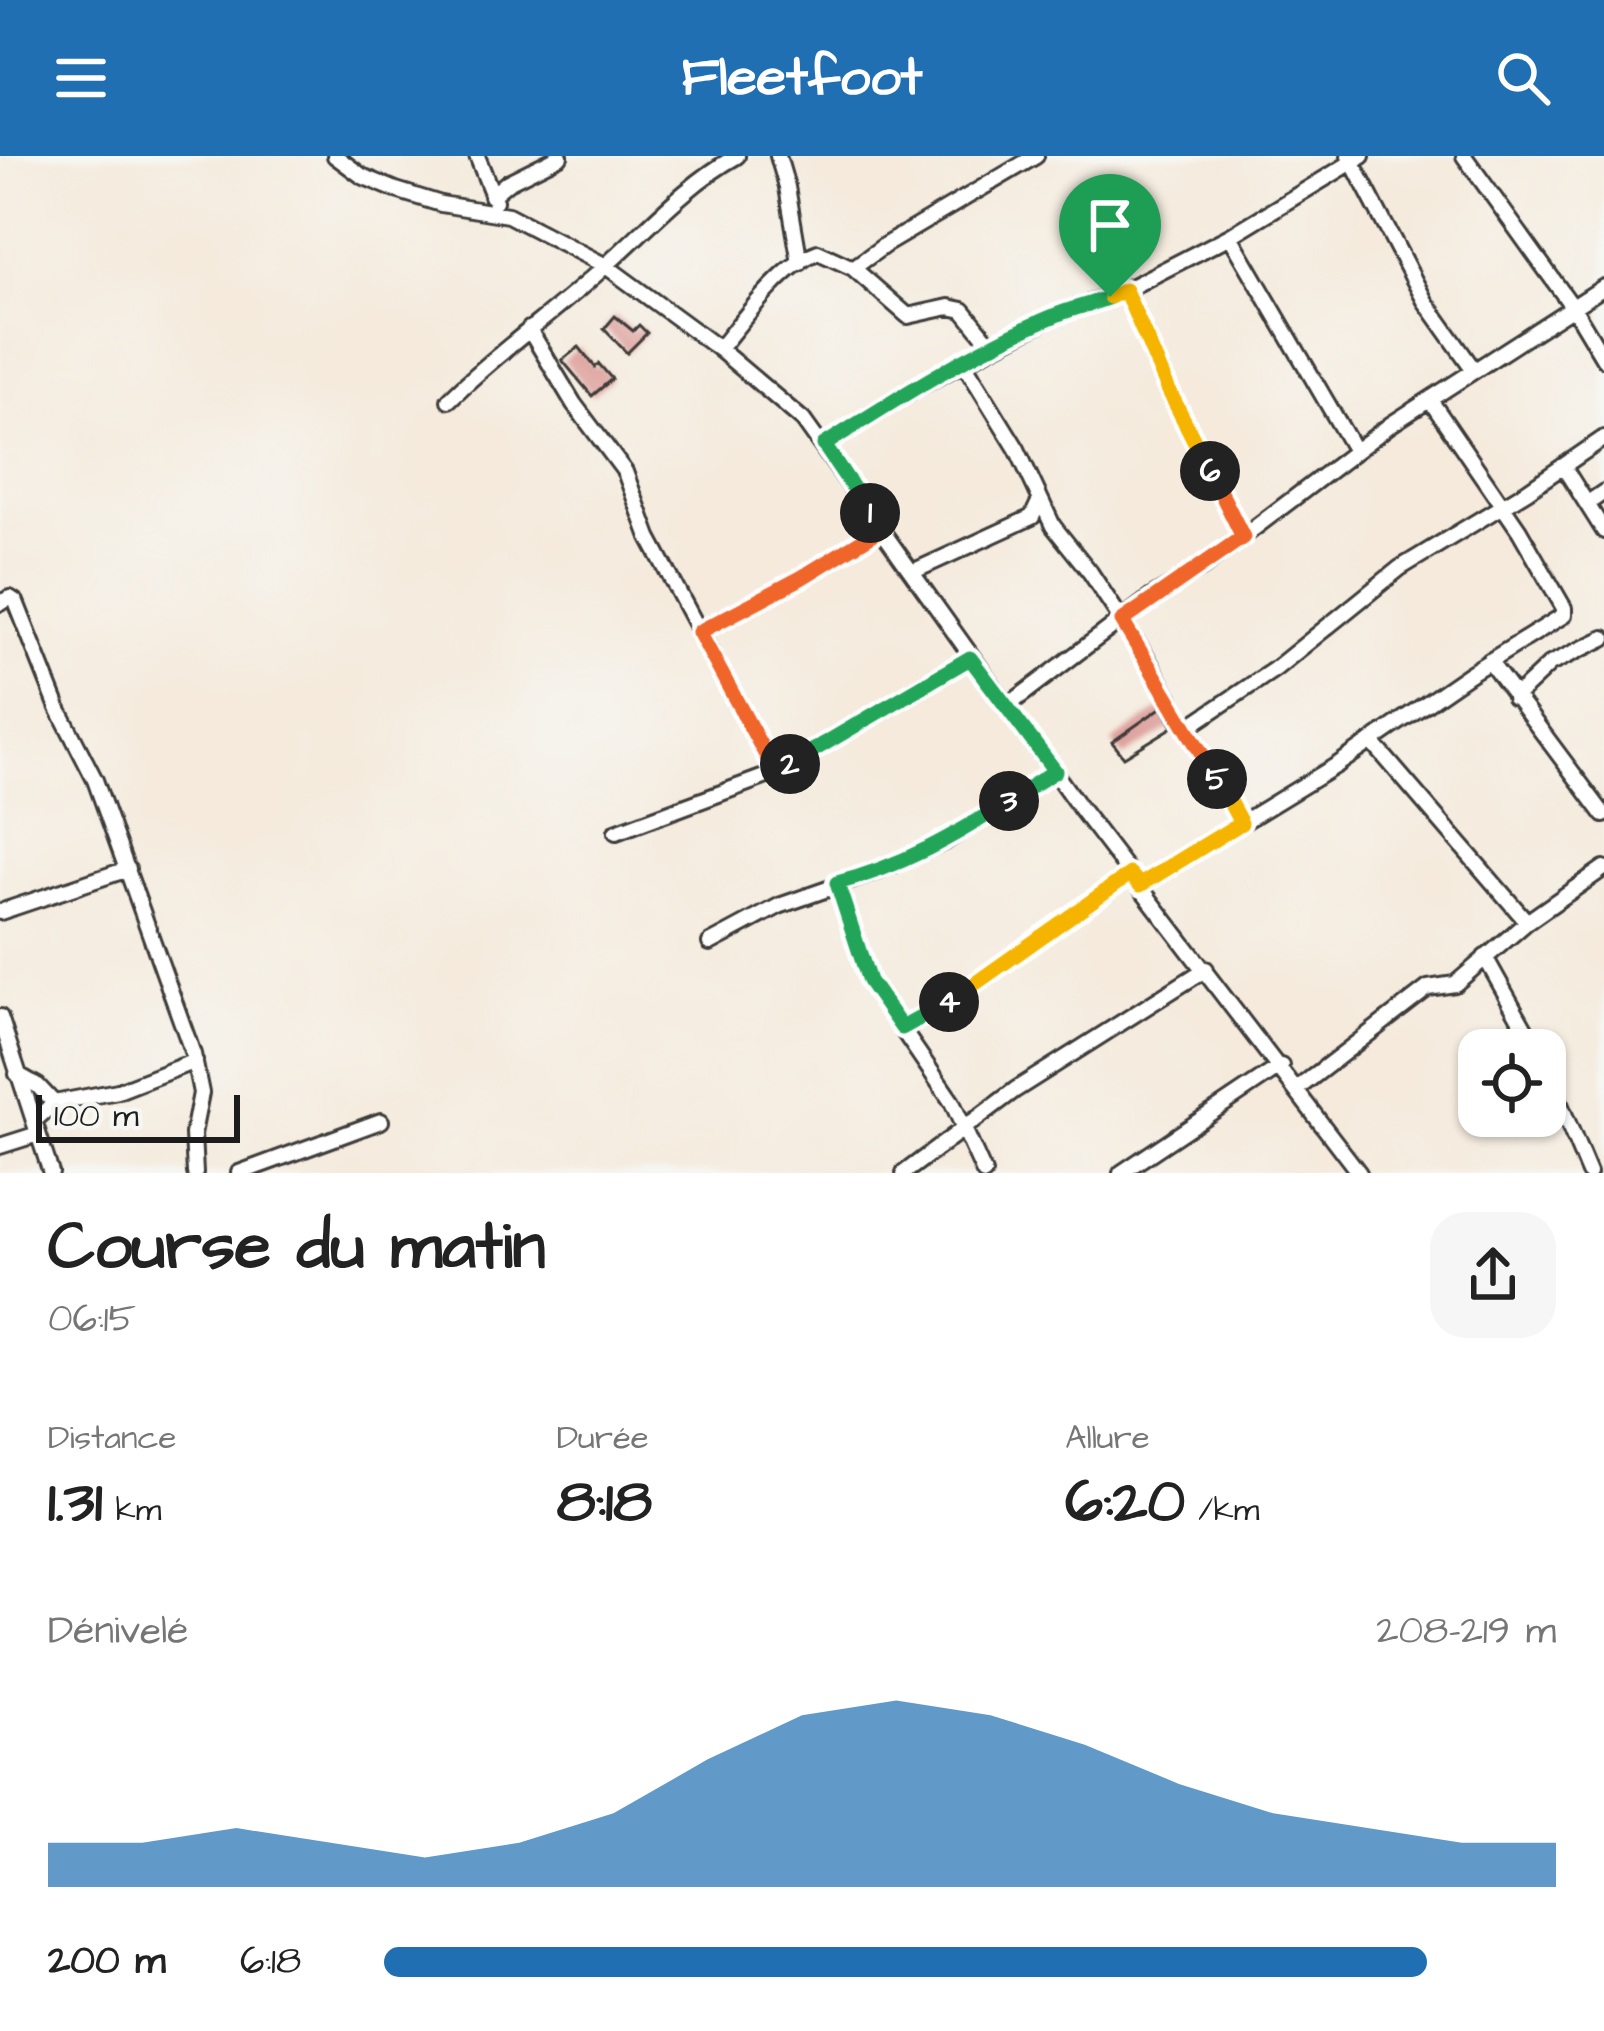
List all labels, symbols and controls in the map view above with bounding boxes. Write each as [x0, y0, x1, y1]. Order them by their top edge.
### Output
text: Fleetfoot [682, 41, 922, 116]
icon: menu [48, 45, 114, 111]
icon: search [1490, 45, 1556, 111]
pin [1059, 174, 1161, 297]
icon: arrive [1077, 192, 1143, 258]
pin: 6 [1180, 441, 1240, 501]
text: 6 [1200, 448, 1220, 494]
pin: 1 [840, 483, 900, 543]
text: 1 [868, 490, 872, 536]
pin: 2 [760, 734, 820, 794]
text: 2 [781, 741, 799, 787]
pin: 5 [1187, 749, 1247, 809]
text: 5 [1205, 756, 1229, 802]
pin: 3 [979, 771, 1039, 831]
text: 3 [1001, 778, 1017, 824]
pin: 4 [919, 972, 979, 1032]
text: 4 [938, 979, 960, 1025]
map controls [1458, 1029, 1566, 1137]
button: locate [1458, 1029, 1566, 1137]
scale bar [36, 1089, 240, 1142]
text: 100 m [54, 1093, 139, 1139]
text: Course du matin [48, 1202, 545, 1294]
button: share [1430, 1212, 1556, 1338]
text: 06:15 [48, 1293, 136, 1347]
text: Distance [48, 1415, 176, 1461]
text: Durée [557, 1415, 649, 1461]
text: Allure [1065, 1415, 1150, 1461]
text: 1.31 [48, 1461, 102, 1544]
text: 8:18 [557, 1461, 652, 1544]
text: 6:20 [1065, 1461, 1185, 1544]
text: km [102, 1487, 162, 1533]
text: /km [1185, 1487, 1259, 1533]
text: Dénivelé [48, 1605, 188, 1659]
text: 208–219 m [1376, 1605, 1556, 1659]
text: 200 m [48, 1935, 166, 1989]
text: 6:18 [240, 1935, 301, 1989]

